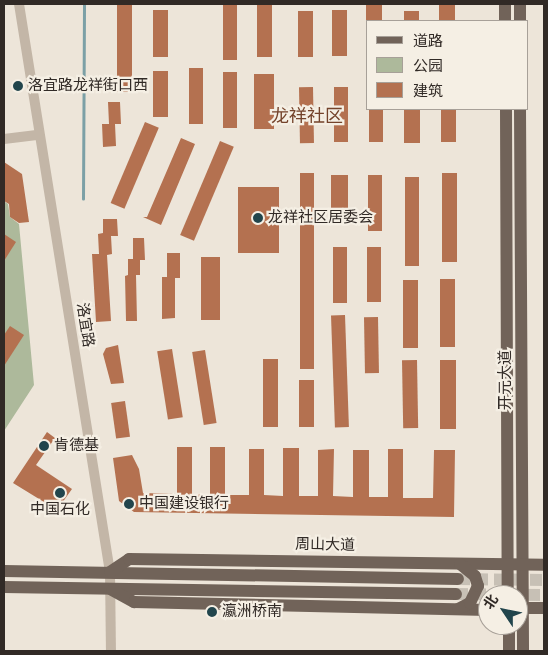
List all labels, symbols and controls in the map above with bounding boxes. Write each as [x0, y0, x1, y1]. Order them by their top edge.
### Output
legend [366, 20, 528, 110]
text: 道路 [413, 32, 443, 50]
text: 公园 [413, 57, 443, 75]
place label: 洛宜路龙祥街口西 [28, 77, 148, 95]
marker: 洛宜路龙祥街口西 [12, 80, 24, 92]
text: 建筑 [413, 82, 443, 100]
district label: 龙祥社区 [271, 105, 343, 127]
place label: 龙祥社区居委会 [268, 209, 373, 227]
marker: 龙祥社区居委会 [252, 212, 264, 224]
street label: 洛宜路 [73, 301, 97, 349]
street label: 开元大道 [497, 350, 515, 410]
place label: 肯德基 [54, 437, 99, 455]
marker: 肯德基 [38, 440, 50, 452]
marker: 中国石化 [54, 487, 66, 499]
place label: 中国建设银行 [139, 495, 229, 513]
marker: 中国建设银行 [123, 498, 135, 510]
place label: 中国石化 [30, 501, 90, 519]
street label: 周山大道 [295, 535, 355, 555]
north arrow [478, 585, 528, 635]
text: 北 [480, 591, 502, 612]
place label: 瀛洲桥南 [222, 603, 282, 621]
marker: 瀛洲桥南 [206, 606, 218, 618]

